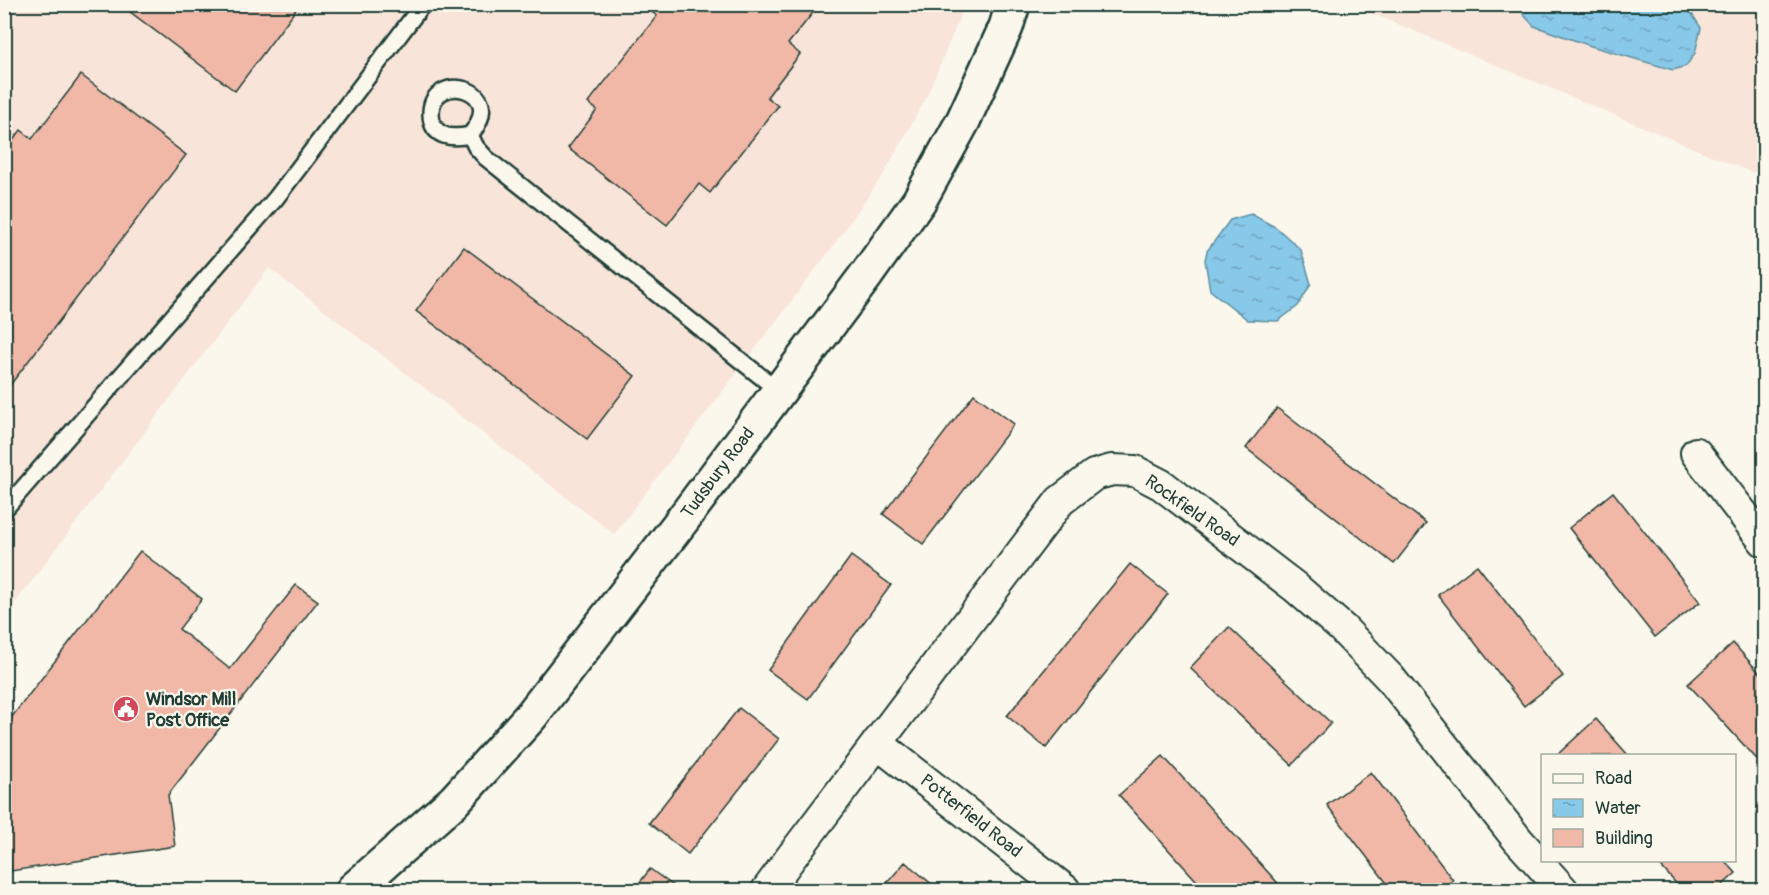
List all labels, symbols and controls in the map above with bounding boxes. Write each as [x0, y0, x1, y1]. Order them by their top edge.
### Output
street label: Tudsbury Road [676, 423, 760, 523]
street label: Rockfield Road [1140, 470, 1244, 552]
place label: Windsor Mill Post Office [146, 688, 236, 732]
public building icon: Windsor Mill Post Office [111, 694, 141, 724]
legend [1541, 754, 1736, 862]
text: Road [1595, 767, 1632, 790]
street label: Potterfield Road [915, 769, 1027, 863]
text: Water [1595, 797, 1641, 820]
text: Building [1595, 827, 1653, 850]

